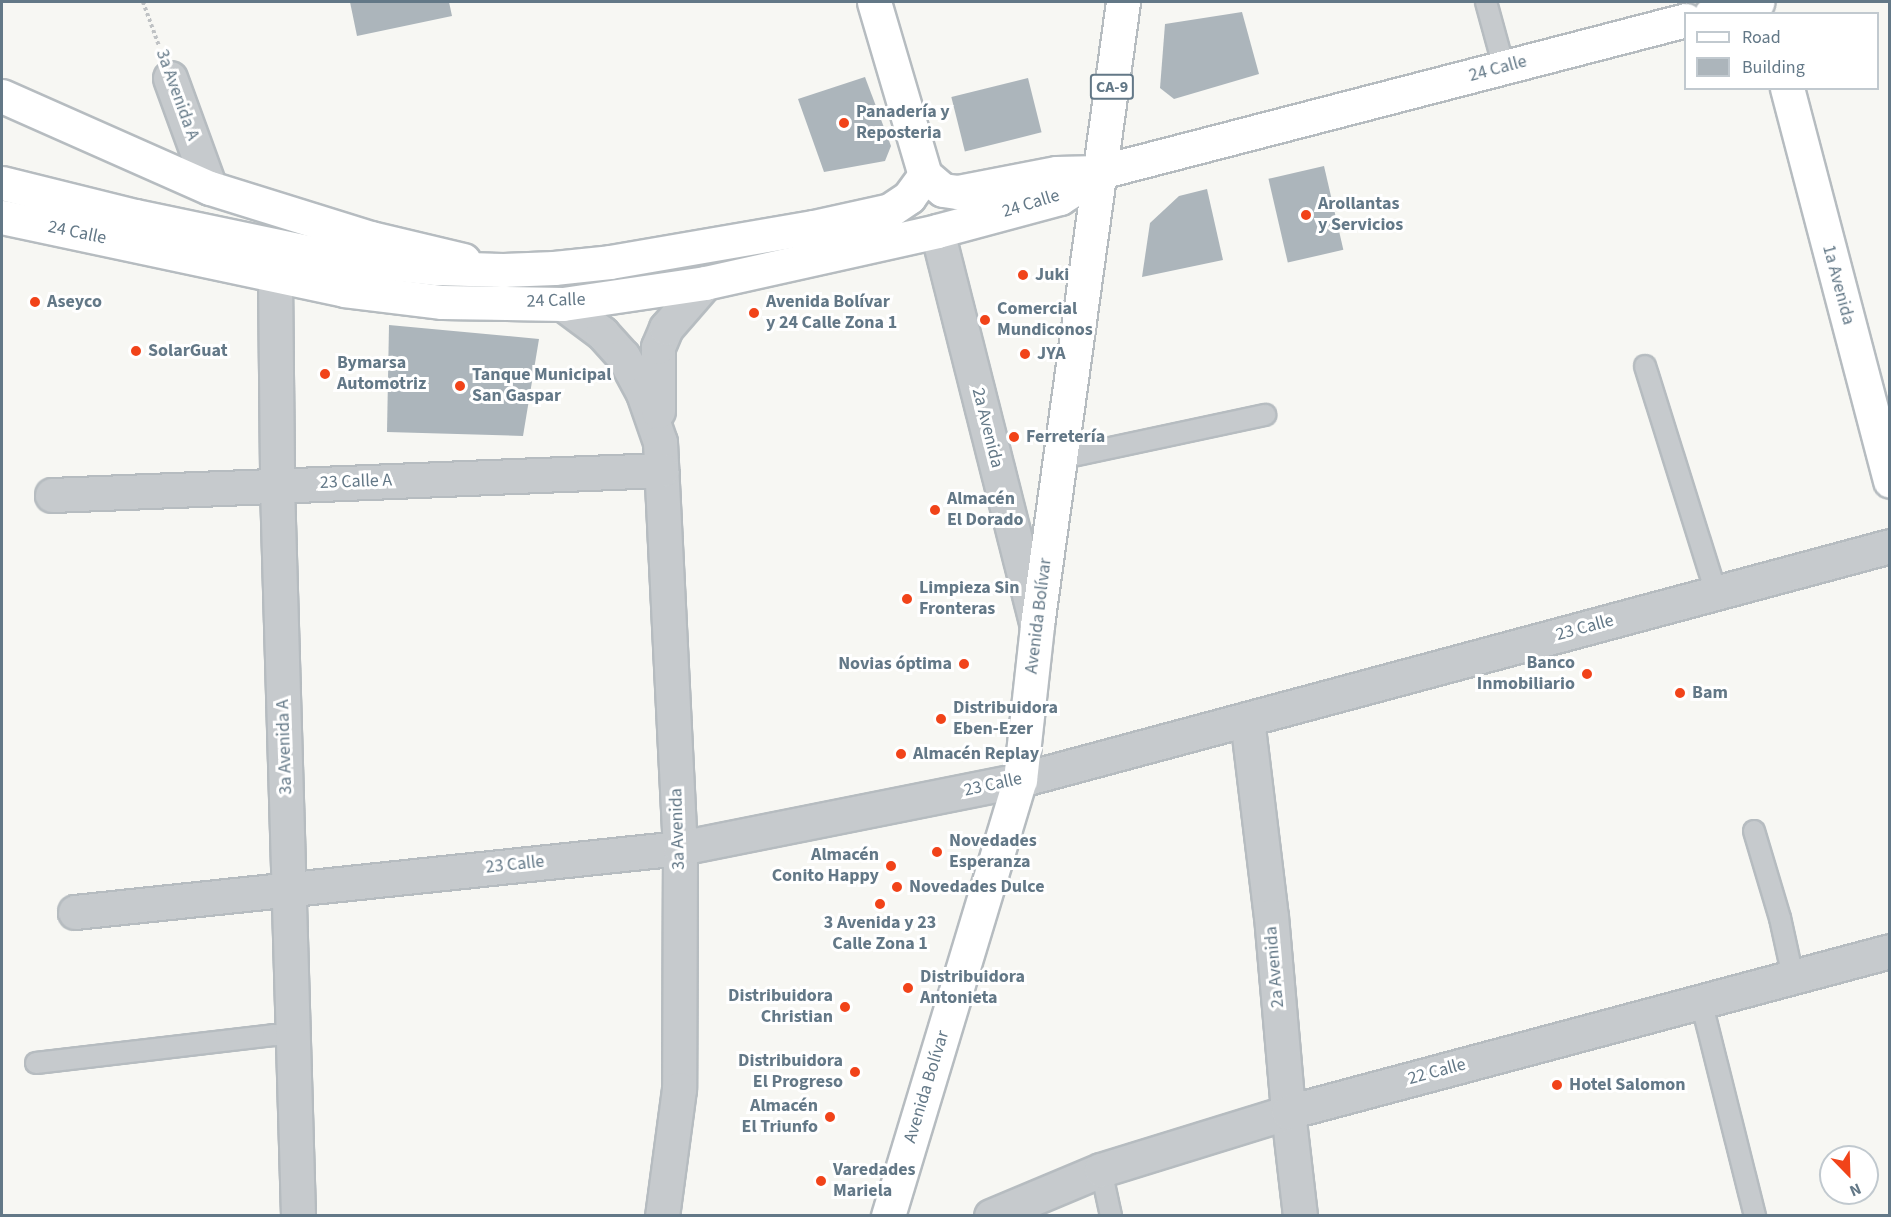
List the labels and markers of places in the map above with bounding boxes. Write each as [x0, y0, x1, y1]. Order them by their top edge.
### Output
place label: Panadería y Reposteria [856, 102, 950, 144]
marker: Panadería y Reposteria [837, 116, 851, 130]
place label: Arollantas y Servicios [1318, 194, 1403, 236]
marker: Arollantas y Servicios [1299, 208, 1313, 222]
place label: Juki [1035, 264, 1069, 286]
marker: Juki [1016, 268, 1030, 282]
place label: Aseyco [47, 291, 102, 313]
place label: Avenida Bolívar y 24 Calle Zona 1 [766, 292, 897, 334]
marker: Aseyco [28, 295, 42, 309]
place label: Comercial Mundiconos [997, 299, 1093, 342]
marker: Avenida Bolívar y 24 Calle Zona 1 [747, 306, 761, 320]
marker: Comercial Mundiconos [978, 313, 992, 327]
place label: SolarGuat [148, 340, 228, 362]
place label: JYA [1037, 343, 1066, 365]
marker: SolarGuat [129, 344, 143, 358]
marker: JYA [1018, 347, 1032, 361]
place label: Bymarsa Automotriz [337, 353, 426, 395]
place label: Tanque Municipal San Gaspar [472, 365, 611, 407]
marker: Bymarsa Automotriz [318, 367, 332, 381]
marker: Tanque Municipal San Gaspar [453, 379, 467, 393]
place label: Ferretería [1026, 426, 1105, 448]
marker: Ferretería [1007, 430, 1021, 444]
place label: Almacén El Dorado [947, 489, 1023, 532]
marker: Almacén El Dorado [928, 503, 942, 517]
place label: Limpieza Sin Fronteras [919, 578, 1020, 620]
marker: Limpieza Sin Fronteras [900, 592, 914, 606]
place label: Novias óptima [838, 653, 952, 675]
place label: Banco Inmobiliario [1477, 653, 1575, 696]
marker: Novias óptima [957, 657, 971, 671]
marker: Banco Inmobiliario [1580, 667, 1594, 681]
place label: Bam [1692, 682, 1728, 704]
marker: Bam [1673, 686, 1687, 700]
place label: Distribuidora Eben-Ezer [953, 698, 1058, 740]
marker: Distribuidora Eben-Ezer [934, 712, 948, 726]
place label: Almacén Replay [913, 743, 1039, 765]
marker: Almacén Replay [894, 747, 908, 761]
place label: Novedades Esperanza [949, 831, 1037, 874]
place label: Almacén Conito Happy [772, 845, 879, 888]
marker: Novedades Esperanza [930, 845, 944, 859]
marker: Almacén Conito Happy [884, 859, 898, 873]
place label: Novedades Dulce [909, 876, 1044, 898]
marker: Novedades Dulce [890, 880, 904, 894]
marker: 3 Avenida y 23 Calle Zona 1 [873, 897, 887, 911]
place label: 3 Avenida y 23 Calle Zona 1 [824, 913, 936, 956]
place label: Distribuidora Antonieta [920, 967, 1025, 1010]
marker: Distribuidora Antonieta [901, 981, 915, 995]
place label: Distribuidora Christian [728, 986, 833, 1028]
marker: Distribuidora Christian [838, 1000, 852, 1014]
place label: Distribuidora El Progreso [738, 1051, 843, 1094]
marker: Distribuidora El Progreso [848, 1065, 862, 1079]
place label: Hotel Salomon [1569, 1074, 1686, 1096]
marker: Hotel Salomon [1550, 1078, 1564, 1092]
place label: Almacén El Triunfo [742, 1096, 818, 1138]
marker: Almacén El Triunfo [823, 1110, 837, 1124]
place label: Varedades Mariela [833, 1160, 916, 1202]
marker: Varedades Mariela [814, 1174, 828, 1188]

